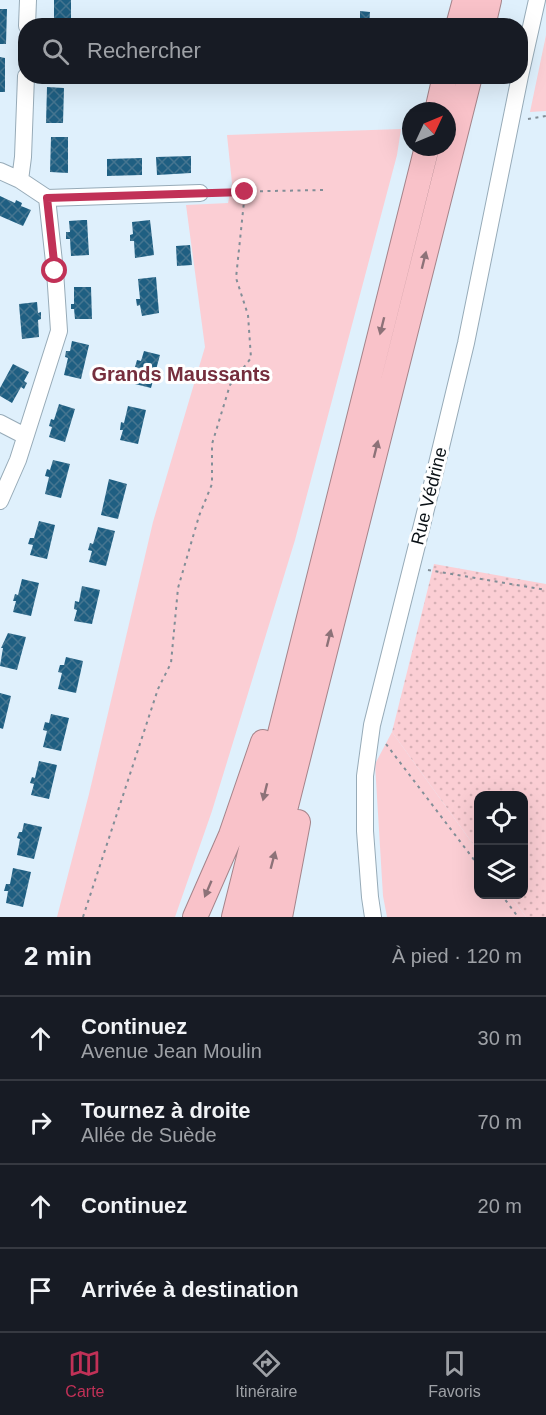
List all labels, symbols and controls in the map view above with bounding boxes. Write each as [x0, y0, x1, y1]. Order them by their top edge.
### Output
search box [18, 18, 528, 84]
icon: search [39, 35, 72, 68]
text: Rechercher [87, 38, 201, 63]
north arrow [402, 102, 456, 156]
route end [231, 178, 257, 204]
one-way arrow [419, 250, 429, 269]
route start [41, 257, 67, 283]
one-way arrow [377, 317, 387, 335]
district label: Grands Maussants [92, 363, 270, 385]
one-way arrow [372, 440, 382, 458]
street label: Rue Védrine [407, 445, 451, 547]
one-way arrow [324, 629, 334, 647]
one-way arrow [260, 783, 269, 801]
map controls [474, 791, 528, 899]
button: locate [474, 791, 528, 845]
button: layers [474, 845, 528, 899]
one-way arrow [268, 851, 278, 870]
one-way arrow [203, 880, 212, 898]
text: 2 min [24, 941, 92, 971]
text: À pied · 120 m [392, 945, 522, 967]
text: Continuez [81, 1014, 187, 1039]
icon: ahead [24, 1022, 57, 1055]
text: 30 m [478, 1027, 522, 1049]
text: Avenue Jean Moulin [81, 1040, 262, 1062]
text: Tournez à droite [81, 1098, 251, 1123]
icon: right [24, 1106, 57, 1139]
text: 70 m [478, 1111, 522, 1133]
text: Allée de Suède [81, 1124, 217, 1146]
icon: ahead [24, 1190, 57, 1223]
text: Continuez [81, 1193, 187, 1218]
text: 20 m [478, 1195, 522, 1217]
icon: arrive [24, 1274, 57, 1307]
text: Arrivée à destination [81, 1277, 299, 1302]
tab: Carte [65, 1347, 104, 1401]
tab: Itinéraire [235, 1347, 297, 1401]
tab: Favoris [428, 1347, 481, 1401]

